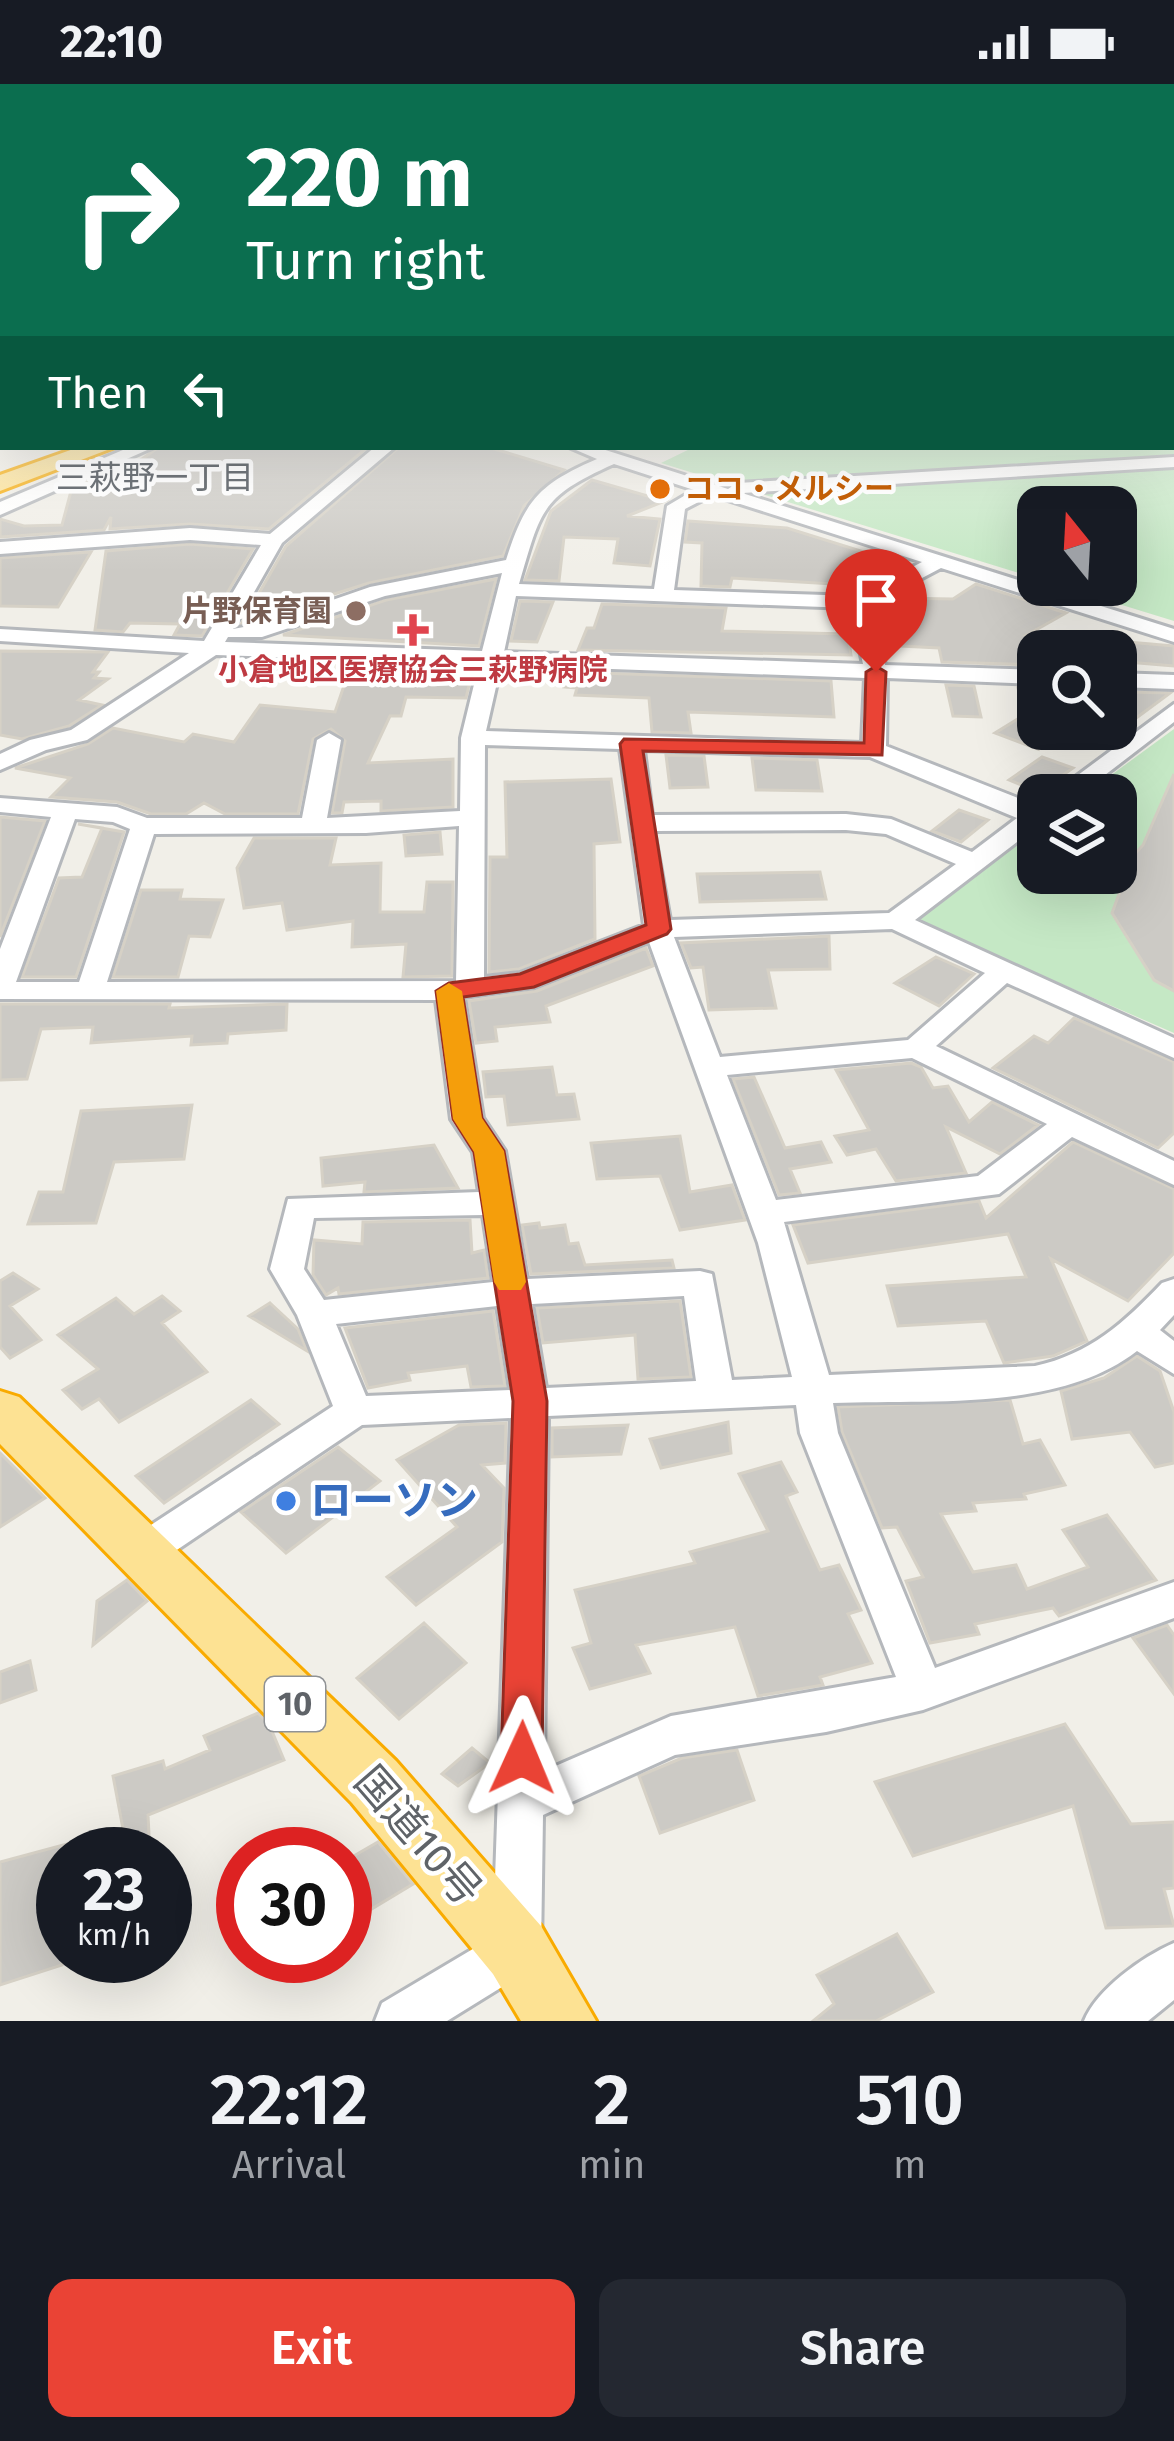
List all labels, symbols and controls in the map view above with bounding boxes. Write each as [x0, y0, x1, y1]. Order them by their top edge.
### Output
text: 22:10 [60, 15, 163, 69]
text: 220 m [246, 127, 473, 228]
icon: right [48, 132, 204, 288]
text: Turn right [246, 229, 485, 293]
icon: left [173, 360, 239, 426]
text: Then [48, 366, 149, 420]
district label: 三萩野一丁目 [56, 458, 254, 498]
place label: ココ・メルシー [684, 471, 894, 507]
marker: ココ・メルシー [647, 476, 673, 502]
north arrow [1017, 486, 1137, 606]
map controls [1017, 486, 1137, 894]
pin [825, 549, 927, 672]
icon: arrive [843, 567, 909, 633]
place label: 片野保育園 [182, 593, 332, 629]
marker: 片野保育園 [343, 598, 369, 624]
marker: 小倉地区医療協会三萩野病院 [397, 614, 429, 646]
button: search [1017, 630, 1137, 750]
place label: 小倉地区医療協会三萩野病院 [218, 652, 608, 688]
button: layers [1017, 774, 1137, 894]
place label: ローソン [310, 1476, 478, 1526]
marker: ローソン [273, 1488, 299, 1514]
road number: 10 [265, 1677, 325, 1731]
position arrow [459, 1695, 585, 1821]
street label: 国道10号 [344, 1756, 492, 1916]
speed limit sign: 30 [216, 1827, 372, 1983]
text: 23 [83, 1854, 145, 1926]
text: km/h [77, 1917, 151, 1953]
text: 22:12 [210, 2057, 368, 2143]
text: 2 [593, 2057, 630, 2143]
text: 510 [855, 2057, 964, 2143]
text: Arrival [232, 2142, 346, 2188]
text: min [578, 2142, 645, 2188]
text: m [893, 2142, 926, 2188]
button: Exit [48, 2279, 575, 2417]
button: Share [599, 2279, 1126, 2417]

